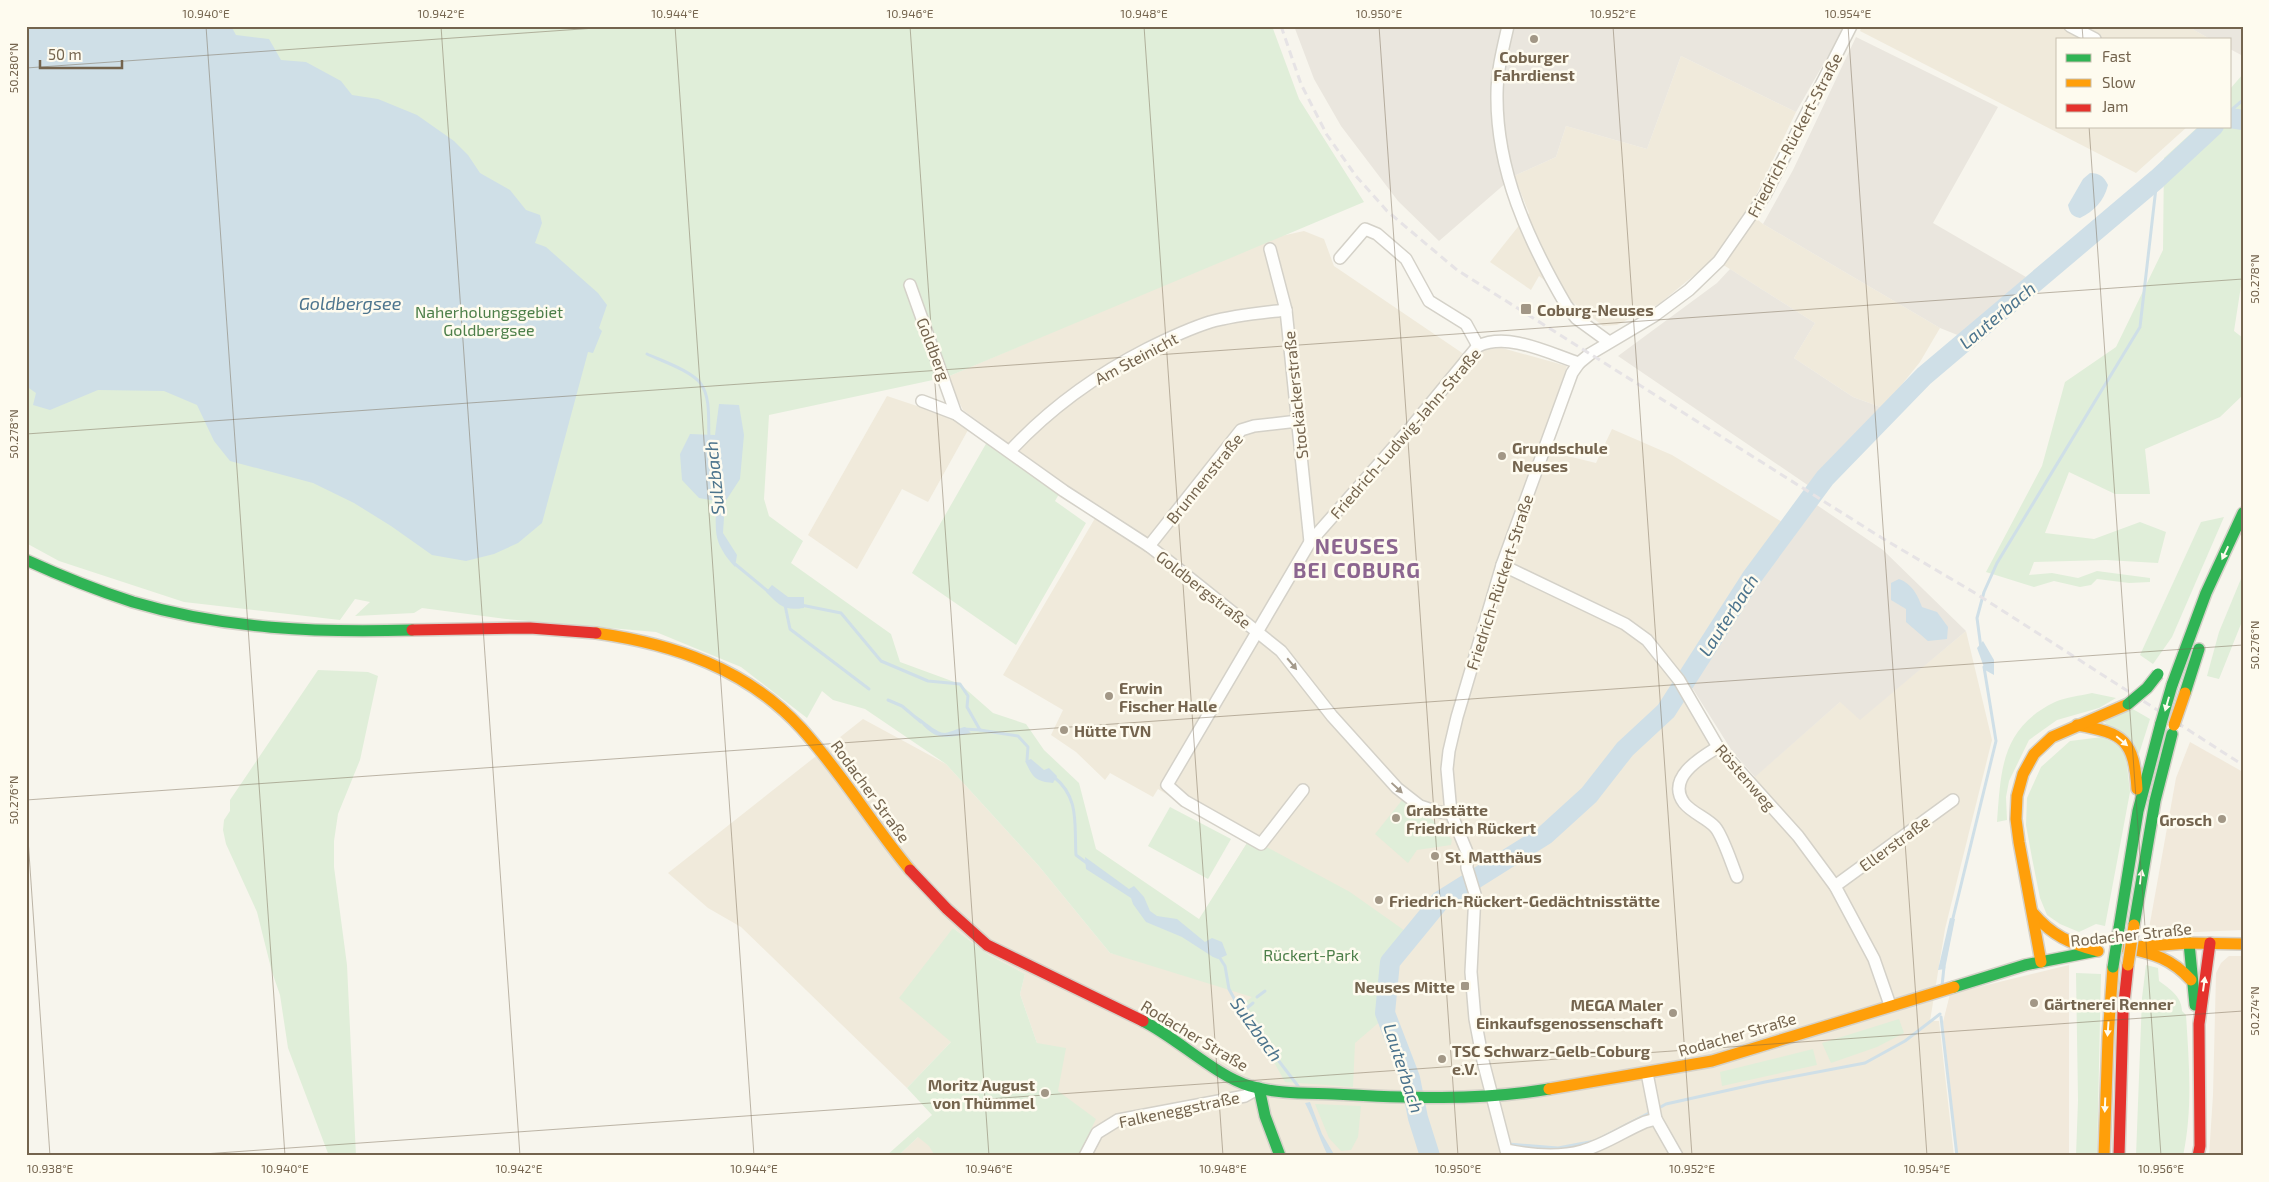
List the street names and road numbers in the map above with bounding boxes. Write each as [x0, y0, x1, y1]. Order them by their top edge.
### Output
street label: Friedrich-Rückert-Straße [1743, 50, 1845, 220]
street label: Goldberg [913, 315, 955, 383]
street label: Am Steinicht [1091, 328, 1181, 388]
street label: Stockäckerstraße [1279, 330, 1311, 460]
street label: Friedrich-Ludwig-Jahn-Straße [1326, 344, 1484, 522]
street label: Brunnenstraße [1162, 429, 1246, 527]
street label: Friedrich-Rückert-Straße [1462, 492, 1536, 672]
street label: Goldbergstraße [1153, 546, 1255, 632]
street label: Rodacher Straße [828, 736, 914, 846]
street label: Röstenweg [1712, 740, 1780, 814]
street label: Ellerstraße [1855, 811, 1933, 875]
street label: Rodacher Straße [2069, 918, 2193, 950]
street label: Rodacher Straße [1138, 995, 1252, 1075]
street label: Rodacher Straße [1676, 1008, 1798, 1060]
street label: Falkeneggstraße [1117, 1087, 1241, 1131]

